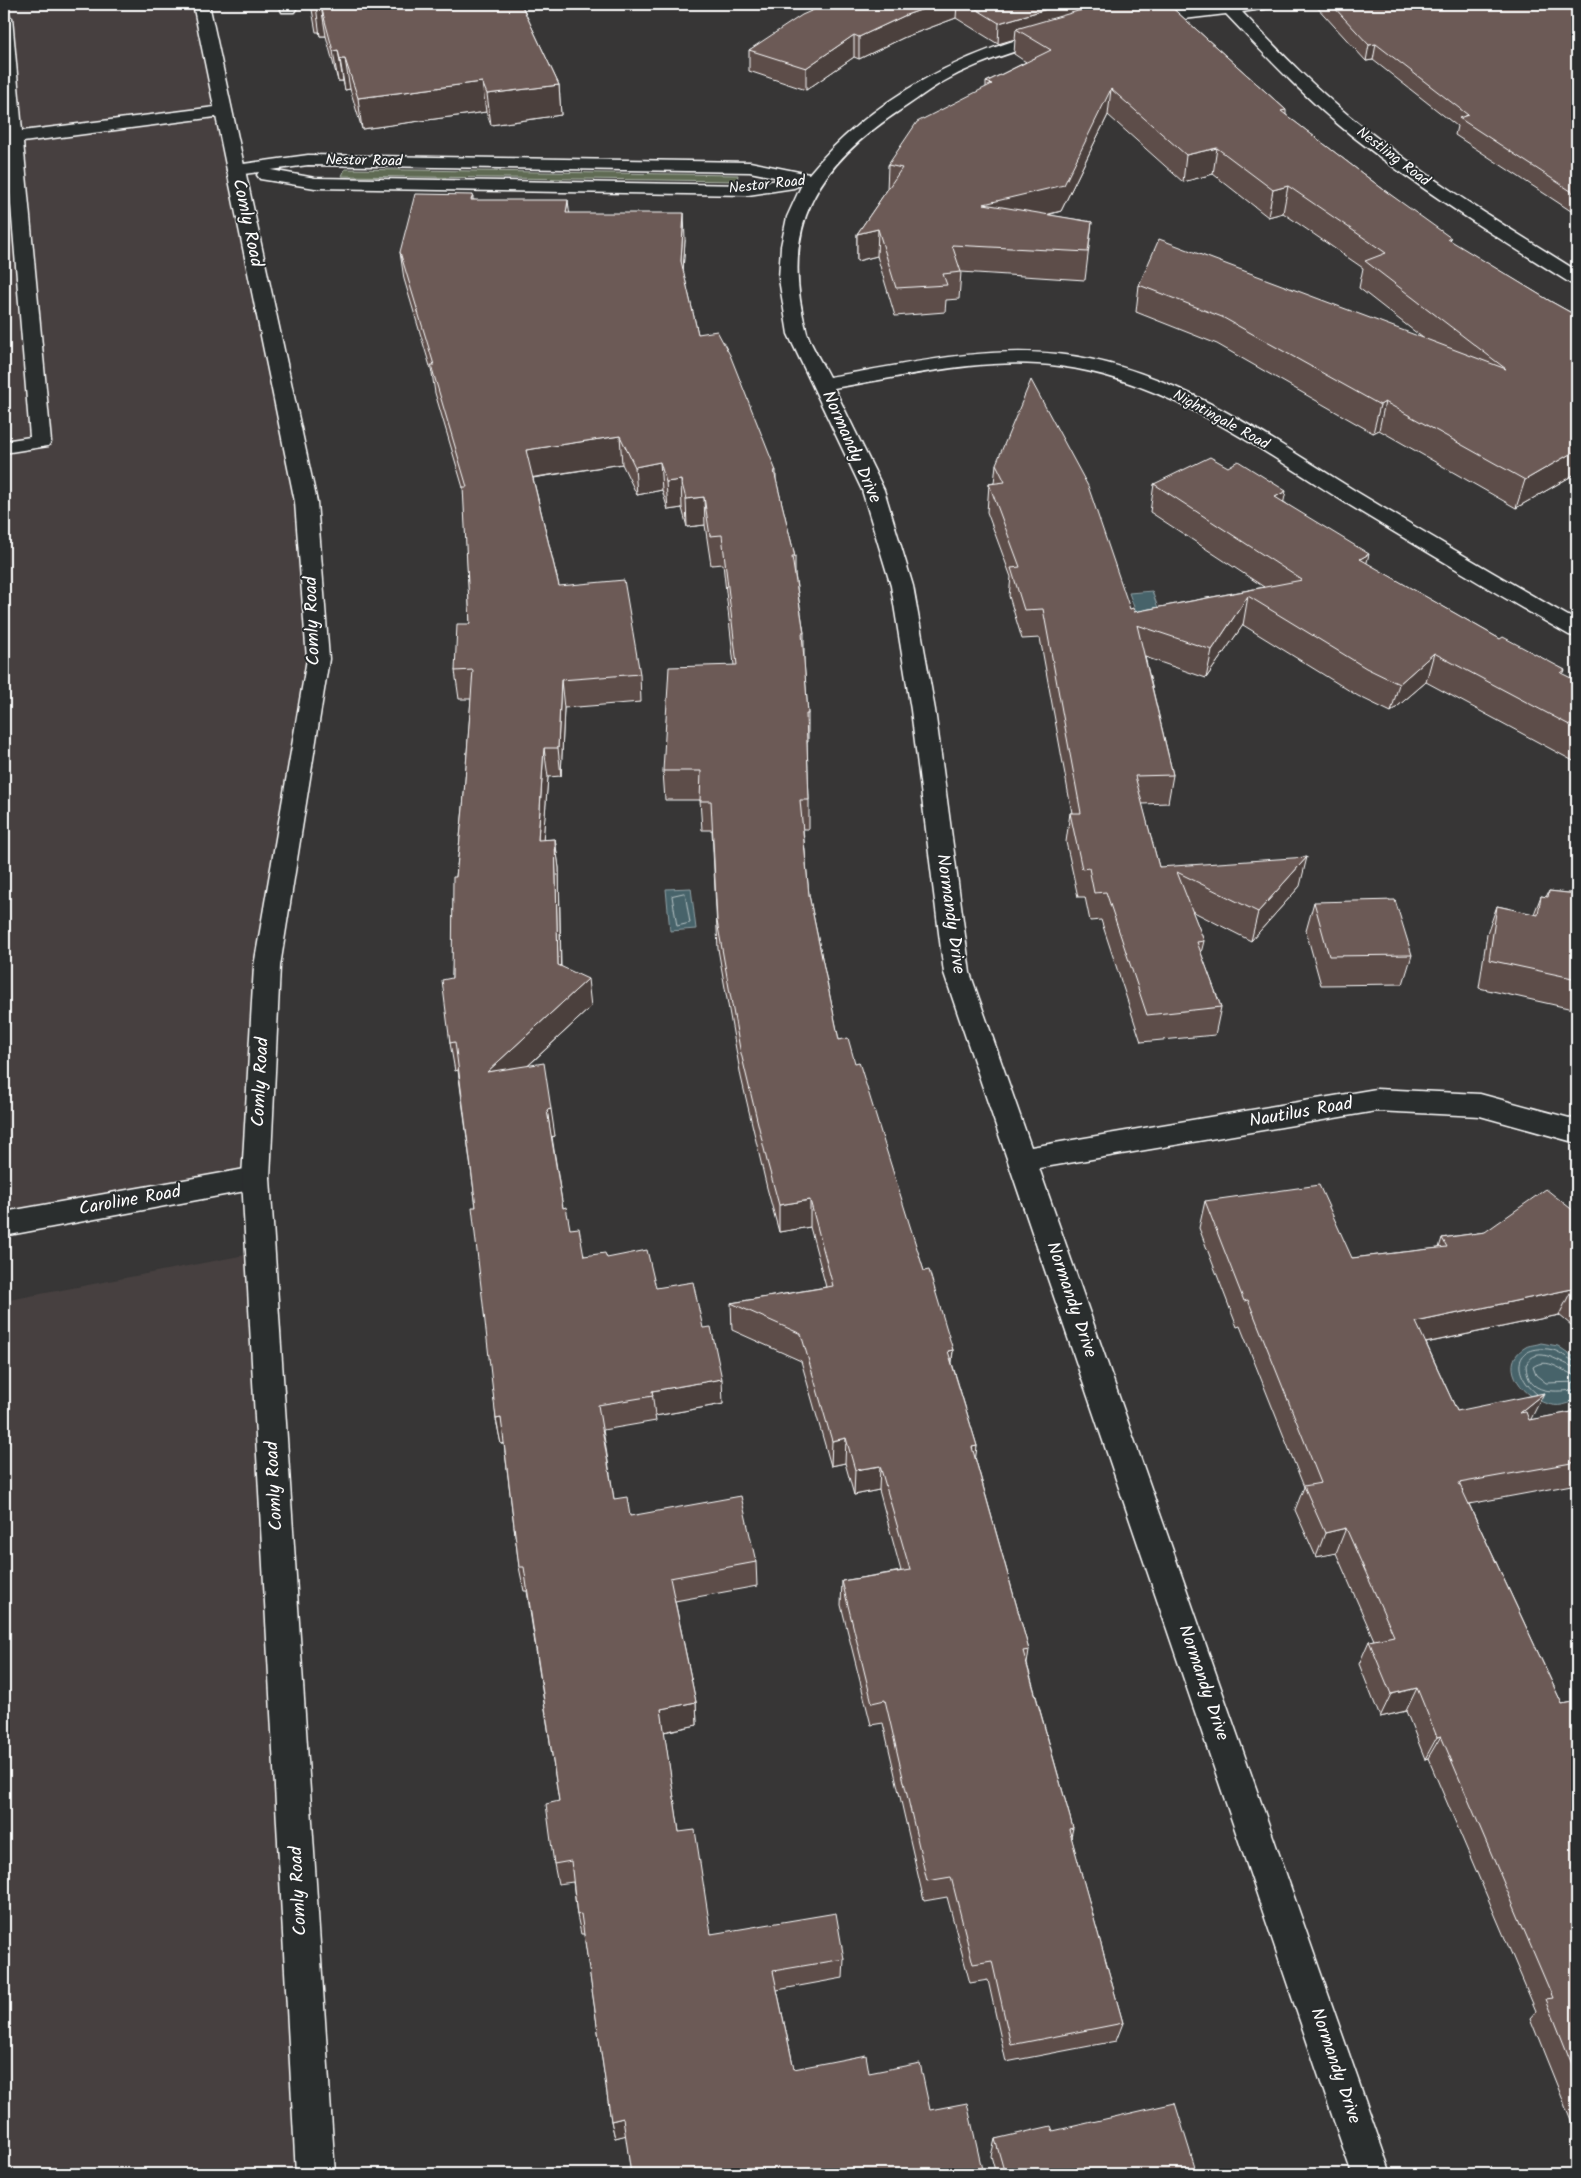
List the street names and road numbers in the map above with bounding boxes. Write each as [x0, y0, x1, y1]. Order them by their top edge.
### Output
street label: Nestling Road [1351, 121, 1436, 193]
street label: Nestor Road [325, 148, 403, 174]
street label: Nestor Road [727, 169, 807, 201]
street label: Comly Road [224, 176, 271, 271]
street label: Nightingale Road [1168, 384, 1274, 457]
street label: Normandy Drive [813, 386, 889, 508]
street label: Comly Road [297, 575, 329, 666]
street label: Normandy Drive [927, 852, 973, 976]
street label: Comly Road [244, 1036, 278, 1127]
street label: Nautilus Road [1247, 1089, 1356, 1136]
street label: Caroline Road [77, 1178, 184, 1224]
street label: Normandy Drive [1038, 1238, 1104, 1362]
street label: Comly Road [258, 1440, 292, 1531]
street label: Normandy Drive [1170, 1621, 1236, 1745]
street label: Comly Road [282, 1845, 316, 1936]
street label: Normandy Drive [1302, 2004, 1368, 2128]

